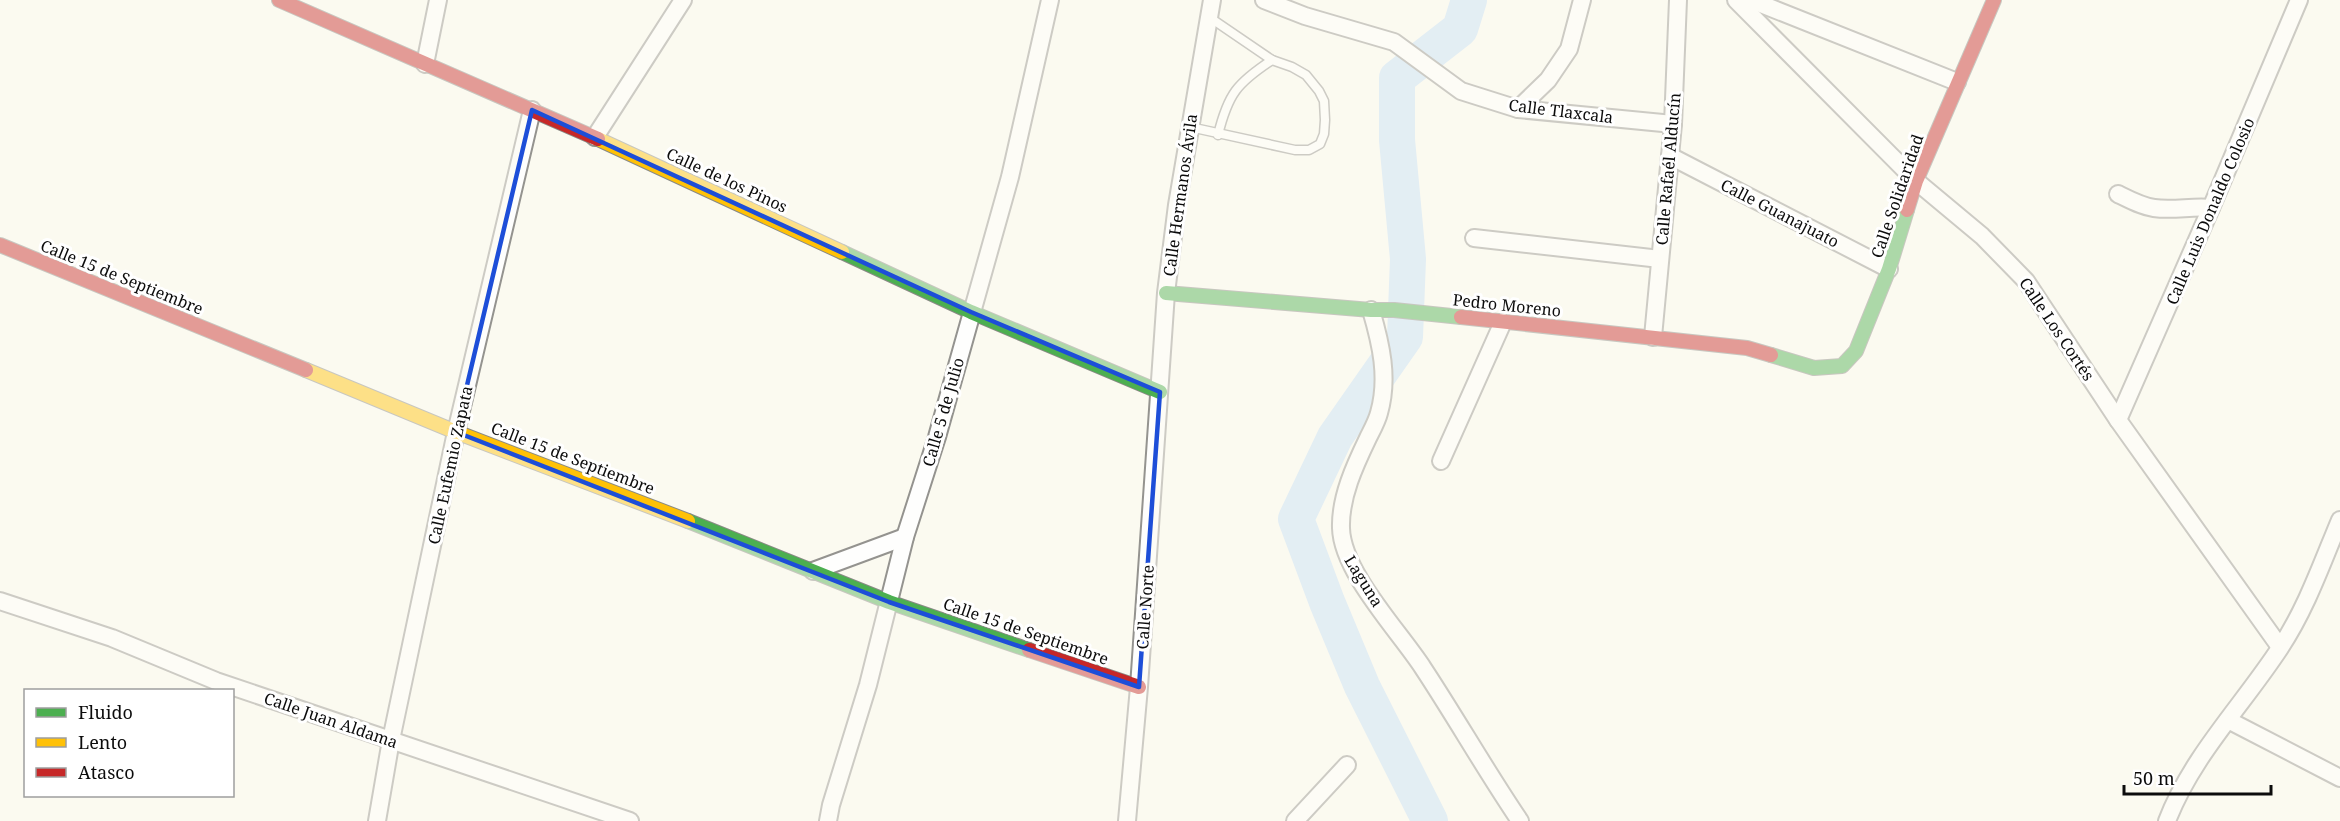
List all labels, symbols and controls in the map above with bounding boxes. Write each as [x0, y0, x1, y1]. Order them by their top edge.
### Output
street label: Calle Rafaél Alducín [1650, 92, 1686, 246]
street label: Calle Tlaxcala [1507, 94, 1615, 128]
street label: Calle Hermanos Ávila [1158, 112, 1202, 278]
street label: Calle Luis Donaldo Colosio [2161, 114, 2259, 308]
street label: Calle Solidaridad [1865, 131, 1929, 261]
street label: Calle de los Pinos [663, 142, 791, 218]
street label: Calle Guanajuato [1717, 174, 1843, 252]
street label: Calle 15 de Septiembre [37, 234, 207, 320]
street label: Calle Los Cortés [2014, 273, 2100, 385]
street label: Pedro Moreno [1452, 288, 1562, 322]
street label: Calle 5 de Julio [917, 355, 969, 469]
street label: Calle Eufemio Zapata [422, 384, 478, 546]
street label: Calle 15 de Septiembre [488, 417, 658, 499]
street label: Laguna [1340, 551, 1388, 611]
street label: Calle Norte [1131, 564, 1159, 650]
street label: Calle 15 de Septiembre [940, 592, 1112, 670]
street label: Calle Juan Aldama [261, 687, 401, 753]
legend [24, 689, 234, 797]
text: Fluido [78, 700, 133, 724]
text: Lento [78, 730, 127, 754]
scale bar [2124, 758, 2271, 796]
text: Atasco [78, 760, 135, 784]
text: 50 m [2133, 766, 2175, 790]

